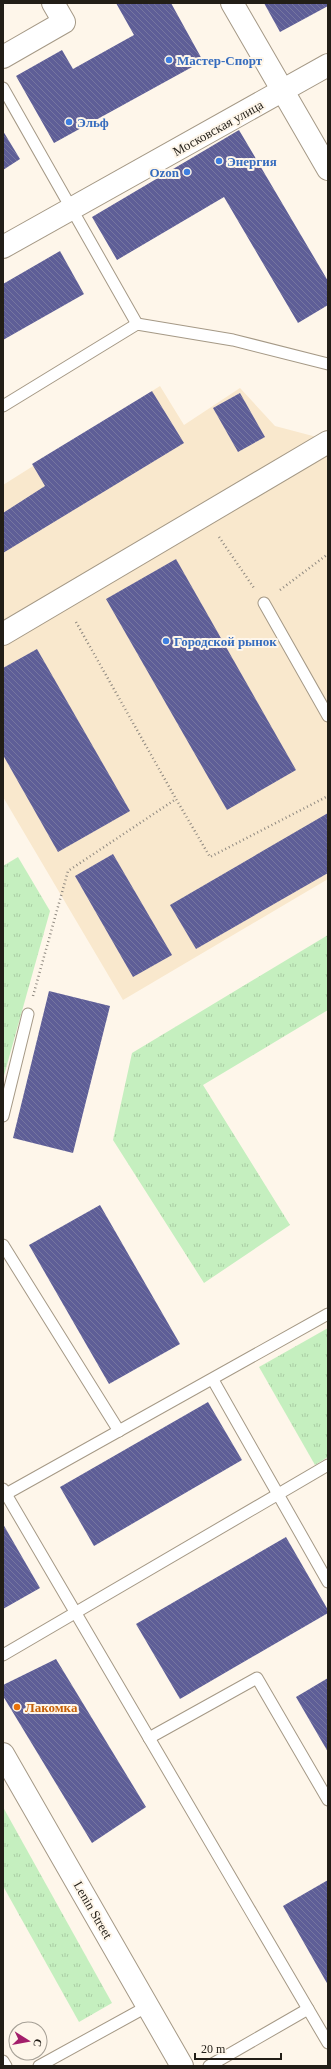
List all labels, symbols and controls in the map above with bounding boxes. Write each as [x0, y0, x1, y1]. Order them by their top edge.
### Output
place label: Мастер-Спорт [177, 53, 263, 68]
marker: Мастер-Спорт [164, 55, 174, 65]
street label: Московская улица [170, 97, 266, 159]
place label: Эльф [77, 115, 109, 130]
marker: Эльф [64, 117, 74, 127]
place label: Энергия [227, 154, 277, 169]
marker: Энергия [214, 156, 224, 166]
place label: Ozon [149, 165, 180, 180]
marker: Ozon [182, 167, 192, 177]
place label: Городской рынок [174, 634, 277, 649]
marker: Городской рынок [161, 636, 171, 646]
place label: Лакомка [25, 1700, 78, 1715]
marker: Лакомка [12, 1702, 22, 1712]
street label: Lenin Street [71, 1879, 116, 1942]
north arrow [8, 2021, 48, 2061]
scale bar [195, 2035, 281, 2061]
text: С [31, 2038, 44, 2048]
text: 20 m [201, 2042, 226, 2056]

